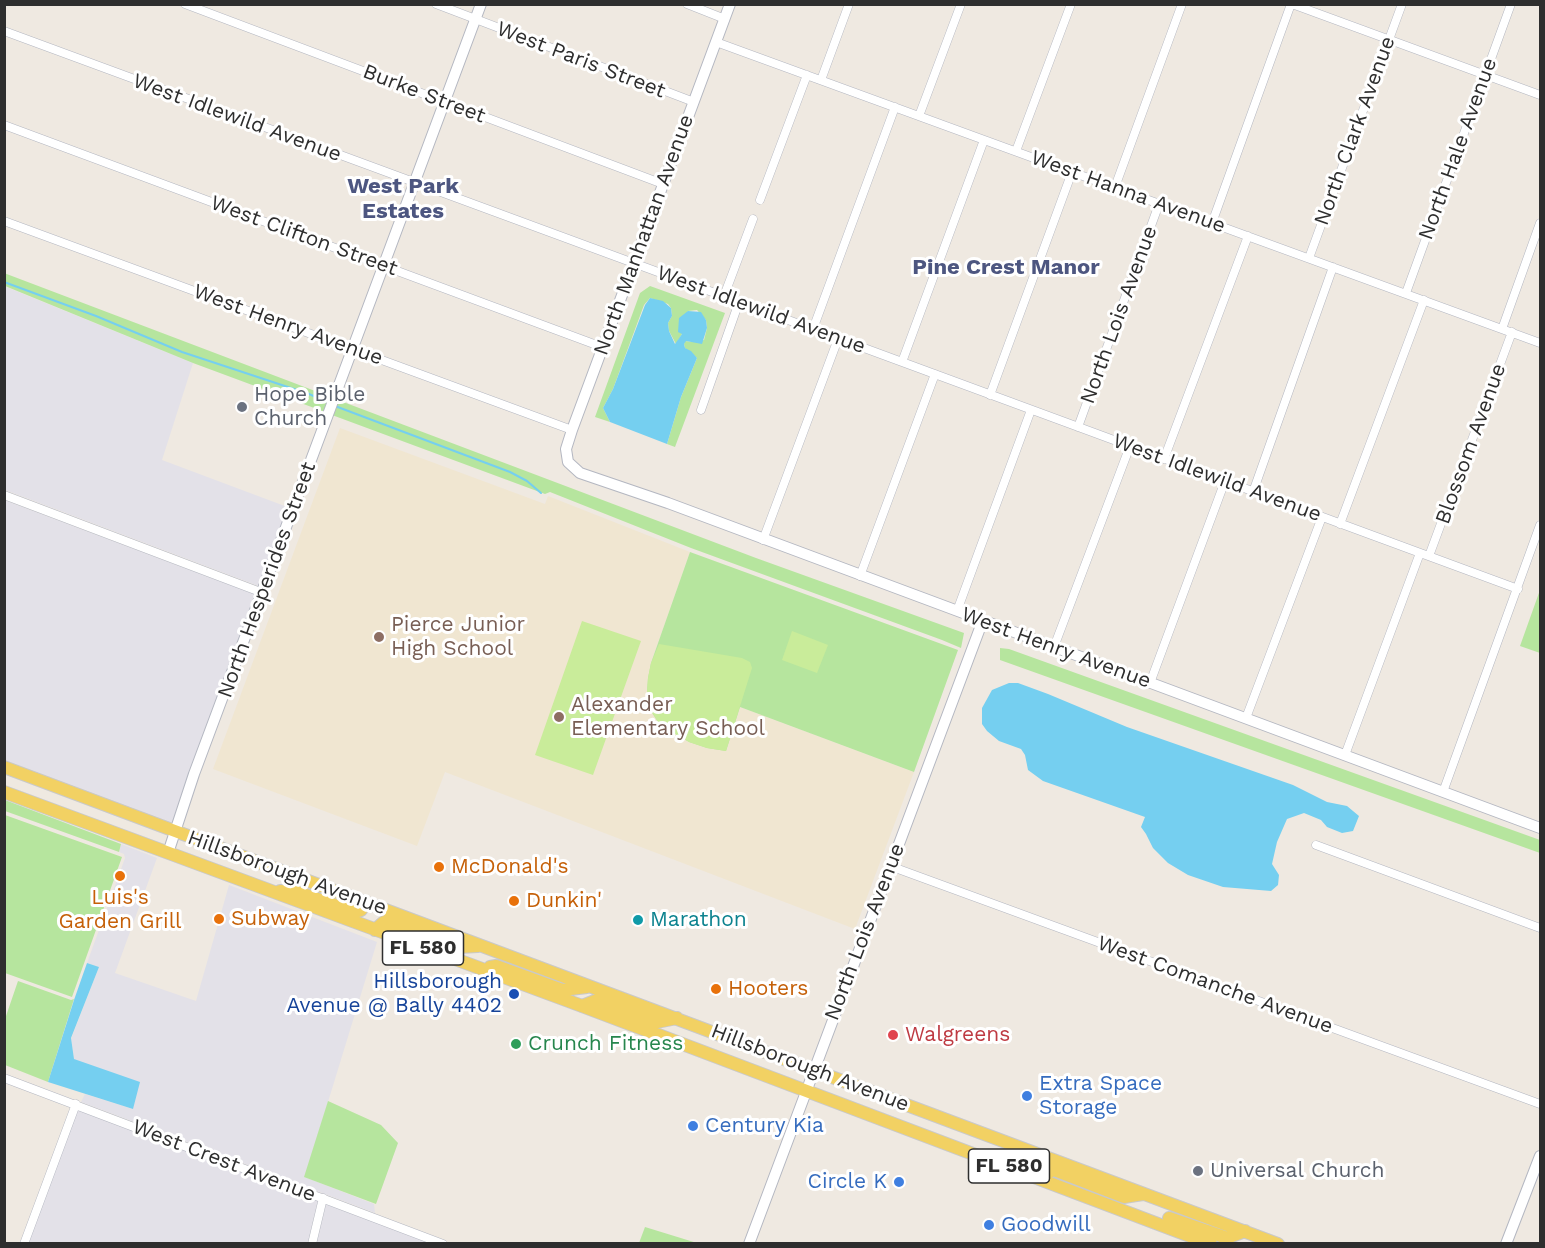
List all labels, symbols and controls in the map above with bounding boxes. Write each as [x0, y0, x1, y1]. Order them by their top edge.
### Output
street label: West Paris Street [493, 16, 669, 104]
street label: North Clark Avenue [1309, 33, 1401, 229]
street label: North Hale Avenue [1413, 55, 1503, 243]
street label: Burke Street [359, 59, 489, 129]
street label: West Idlewild Avenue [129, 68, 345, 168]
street label: North Manhattan Avenue [589, 111, 699, 359]
street label: West Hanna Avenue [1027, 145, 1229, 239]
district label: West Park Estates [347, 174, 459, 226]
street label: West Clifton Street [207, 190, 401, 282]
street label: North Lois Avenue [1075, 223, 1163, 407]
district label: Pine Crest Manor [912, 255, 1100, 281]
street label: West Idlewild Avenue [653, 260, 869, 360]
street label: West Henry Avenue [190, 279, 386, 371]
street label: Blossom Avenue [1430, 360, 1512, 528]
place label: Hope Bible Church [254, 382, 365, 432]
marker: Hope Bible Church [235, 400, 249, 414]
street label: West Idlewild Avenue [1109, 428, 1325, 528]
street label: North Hesperides Street [213, 459, 321, 701]
street label: West Henry Avenue [958, 602, 1154, 694]
place label: Pierce Junior High School [391, 612, 525, 662]
marker: Pierce Junior High School [372, 630, 386, 644]
place label: Alexander Elementary School [571, 692, 765, 742]
marker: Alexander Elementary School [552, 710, 566, 724]
street label: Hillsborough Avenue [184, 825, 390, 921]
street label: North Lois Avenue [820, 840, 910, 1024]
place label: McDonald's [451, 854, 568, 880]
marker: McDonald's [432, 860, 446, 874]
marker: Luis's Garden Grill [113, 869, 127, 883]
place label: Luis's Garden Grill [59, 885, 181, 935]
place label: Dunkin' [526, 888, 602, 914]
marker: Dunkin' [507, 894, 521, 908]
place label: Subway [231, 906, 310, 932]
place label: Marathon [650, 907, 747, 933]
marker: Subway [212, 912, 226, 926]
marker: Marathon [631, 913, 645, 927]
road number: FL 580 [382, 931, 464, 965]
street label: West Comanche Avenue [1094, 931, 1336, 1039]
place label: Hillsborough Avenue @ Bally 4402 [286, 969, 502, 1019]
place label: Hooters [728, 976, 808, 1002]
marker: Hooters [709, 982, 723, 996]
marker: Hillsborough Avenue @ Bally 4402 [507, 987, 521, 1001]
street label: Hillsborough Avenue [707, 1019, 913, 1117]
place label: Walgreens [905, 1022, 1010, 1048]
marker: Walgreens [886, 1028, 900, 1042]
place label: Crunch Fitness [528, 1031, 683, 1057]
marker: Crunch Fitness [509, 1037, 523, 1051]
place label: Extra Space Storage [1039, 1071, 1162, 1121]
marker: Extra Space Storage [1020, 1089, 1034, 1103]
place label: Century Kia [705, 1113, 824, 1139]
street label: West Crest Avenue [129, 1114, 319, 1208]
marker: Century Kia [686, 1119, 700, 1133]
road number: FL 580 [968, 1149, 1050, 1183]
place label: Universal Church [1210, 1158, 1384, 1184]
marker: Universal Church [1191, 1164, 1205, 1178]
place label: Circle K [808, 1169, 887, 1195]
marker: Circle K [892, 1175, 906, 1189]
place label: Goodwill [1001, 1212, 1091, 1238]
marker: Goodwill [982, 1218, 996, 1232]

